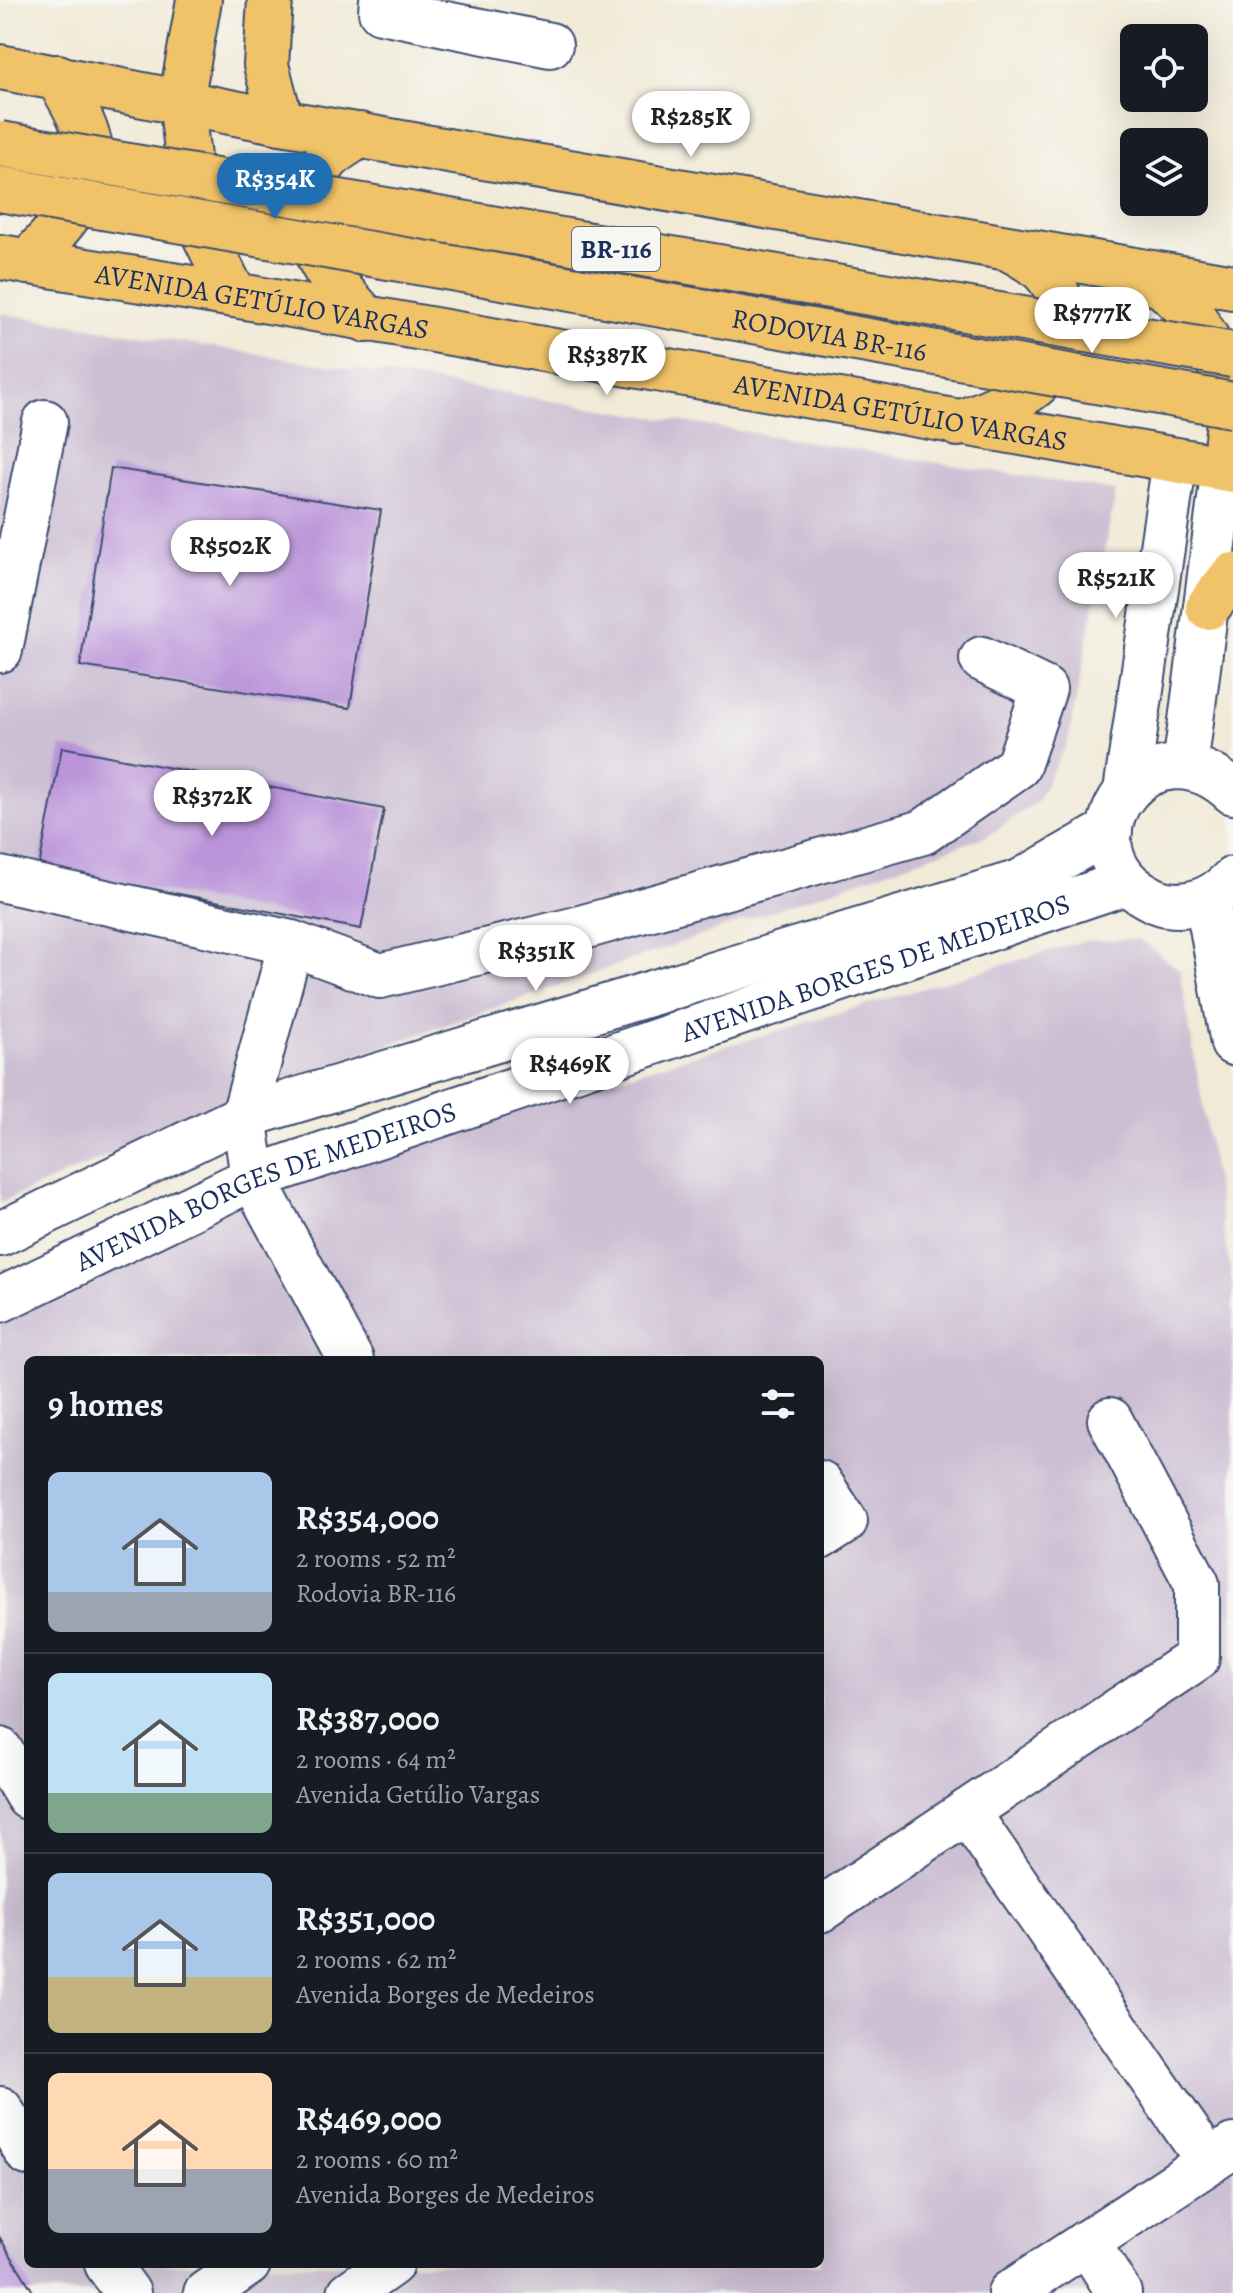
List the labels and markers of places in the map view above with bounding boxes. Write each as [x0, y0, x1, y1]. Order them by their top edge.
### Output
pin: R$285K [626, 91, 756, 159]
pin: R$354K [210, 153, 340, 221]
pin: R$777K [1027, 287, 1157, 355]
pin: R$387K [542, 329, 672, 397]
pin: R$502K [165, 520, 295, 588]
pin: R$521K [1051, 552, 1181, 620]
pin: R$372K [147, 770, 277, 838]
pin: R$351K [471, 925, 601, 993]
pin: R$469K [505, 1038, 635, 1106]

